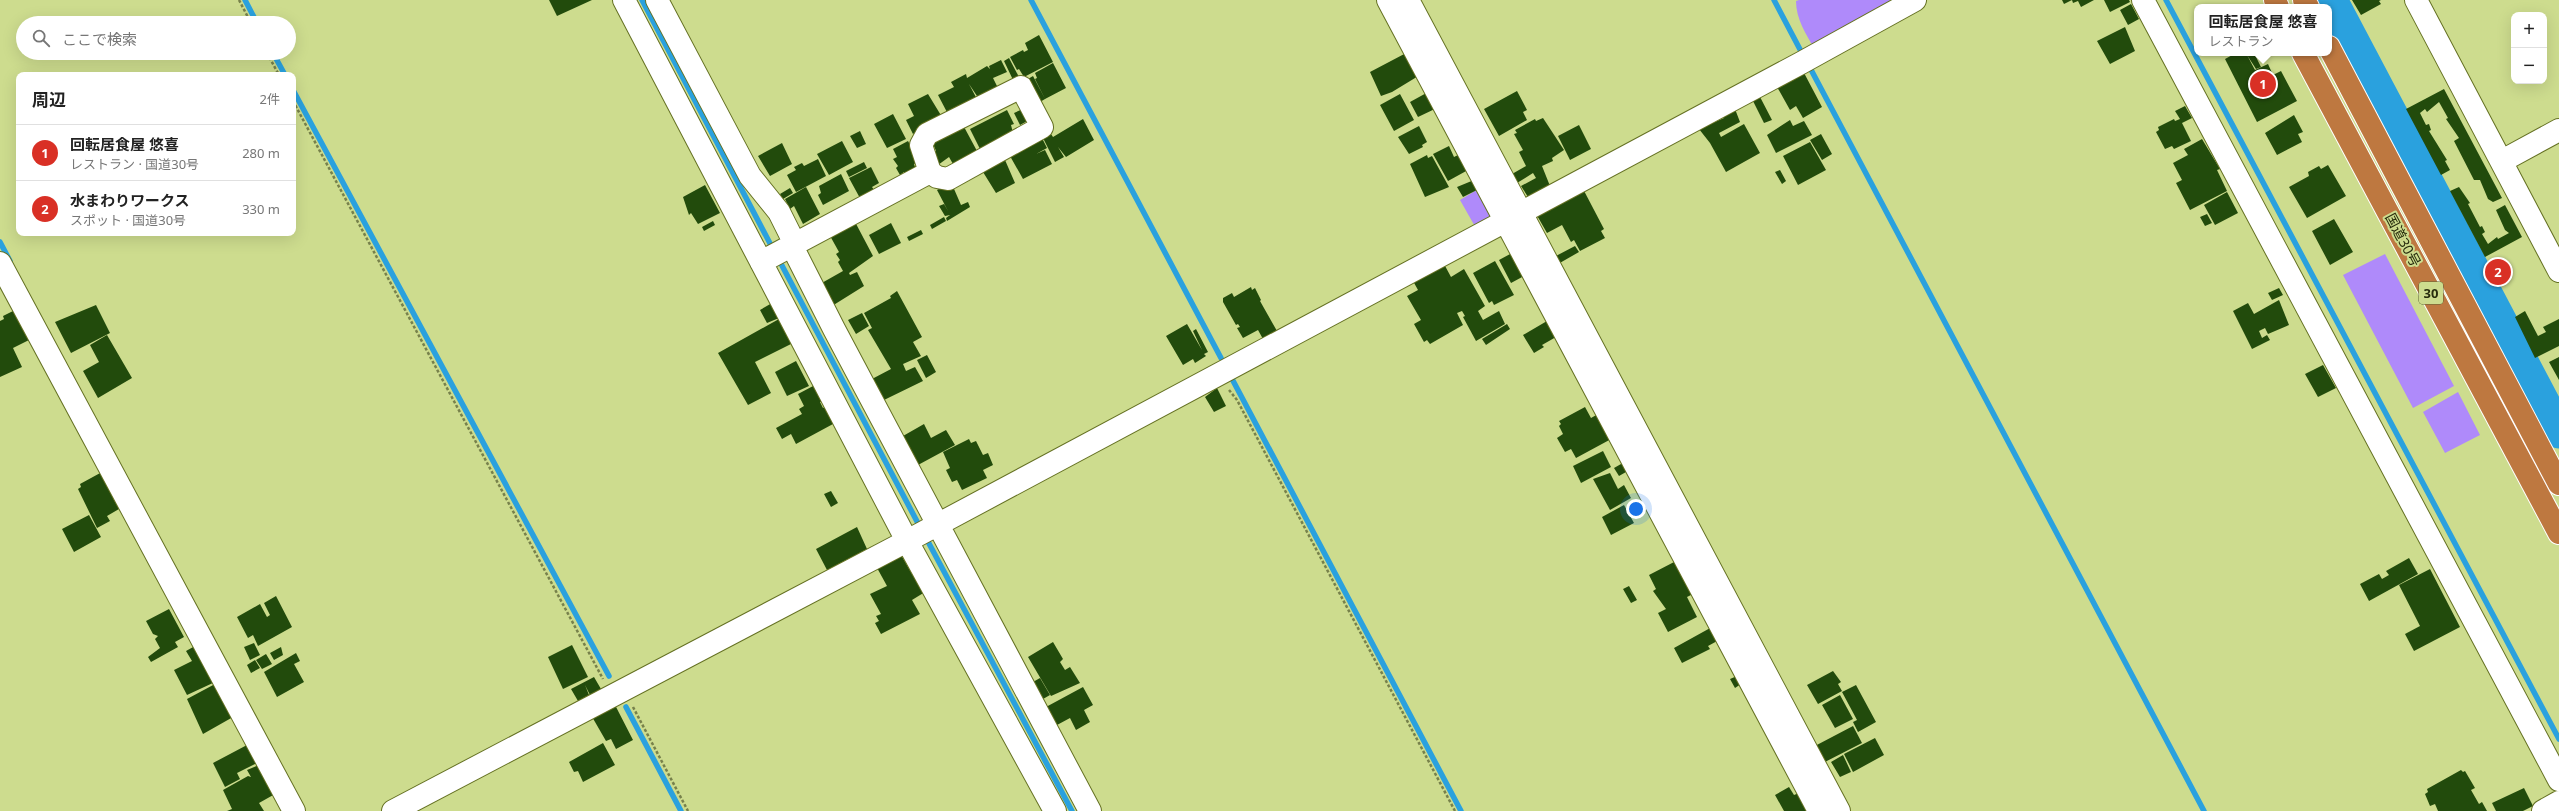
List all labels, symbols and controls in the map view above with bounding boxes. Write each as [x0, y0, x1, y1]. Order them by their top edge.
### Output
popup [2194, 4, 2332, 56]
text: 回転居食屋 悠喜 [2209, 11, 2317, 31]
map controls [2511, 12, 2547, 84]
button: + [2511, 12, 2547, 48]
search box [16, 16, 296, 60]
icon: search [30, 27, 52, 49]
text: ここで検索 [62, 29, 137, 49]
text: レストラン [2209, 32, 2274, 50]
button: − [2511, 48, 2547, 84]
pin: 1 [2250, 69, 2276, 99]
text: 周辺 [32, 88, 66, 111]
text: 2件 [260, 90, 280, 108]
text: 回転居食屋 悠喜 [70, 134, 179, 154]
text: 1 [41, 144, 49, 162]
text: 280 m [242, 144, 280, 162]
text: レストラン · 国道30号 [70, 155, 199, 173]
text: 水まわりワークス [70, 190, 190, 210]
text: 2 [41, 200, 49, 218]
text: 330 m [242, 200, 280, 218]
street label: 国道30号 [2381, 210, 2425, 270]
text: スポット · 国道30号 [70, 211, 186, 229]
pin: 2 [2485, 257, 2511, 287]
road number: 30 [2419, 282, 2443, 304]
your location [1626, 499, 1646, 519]

